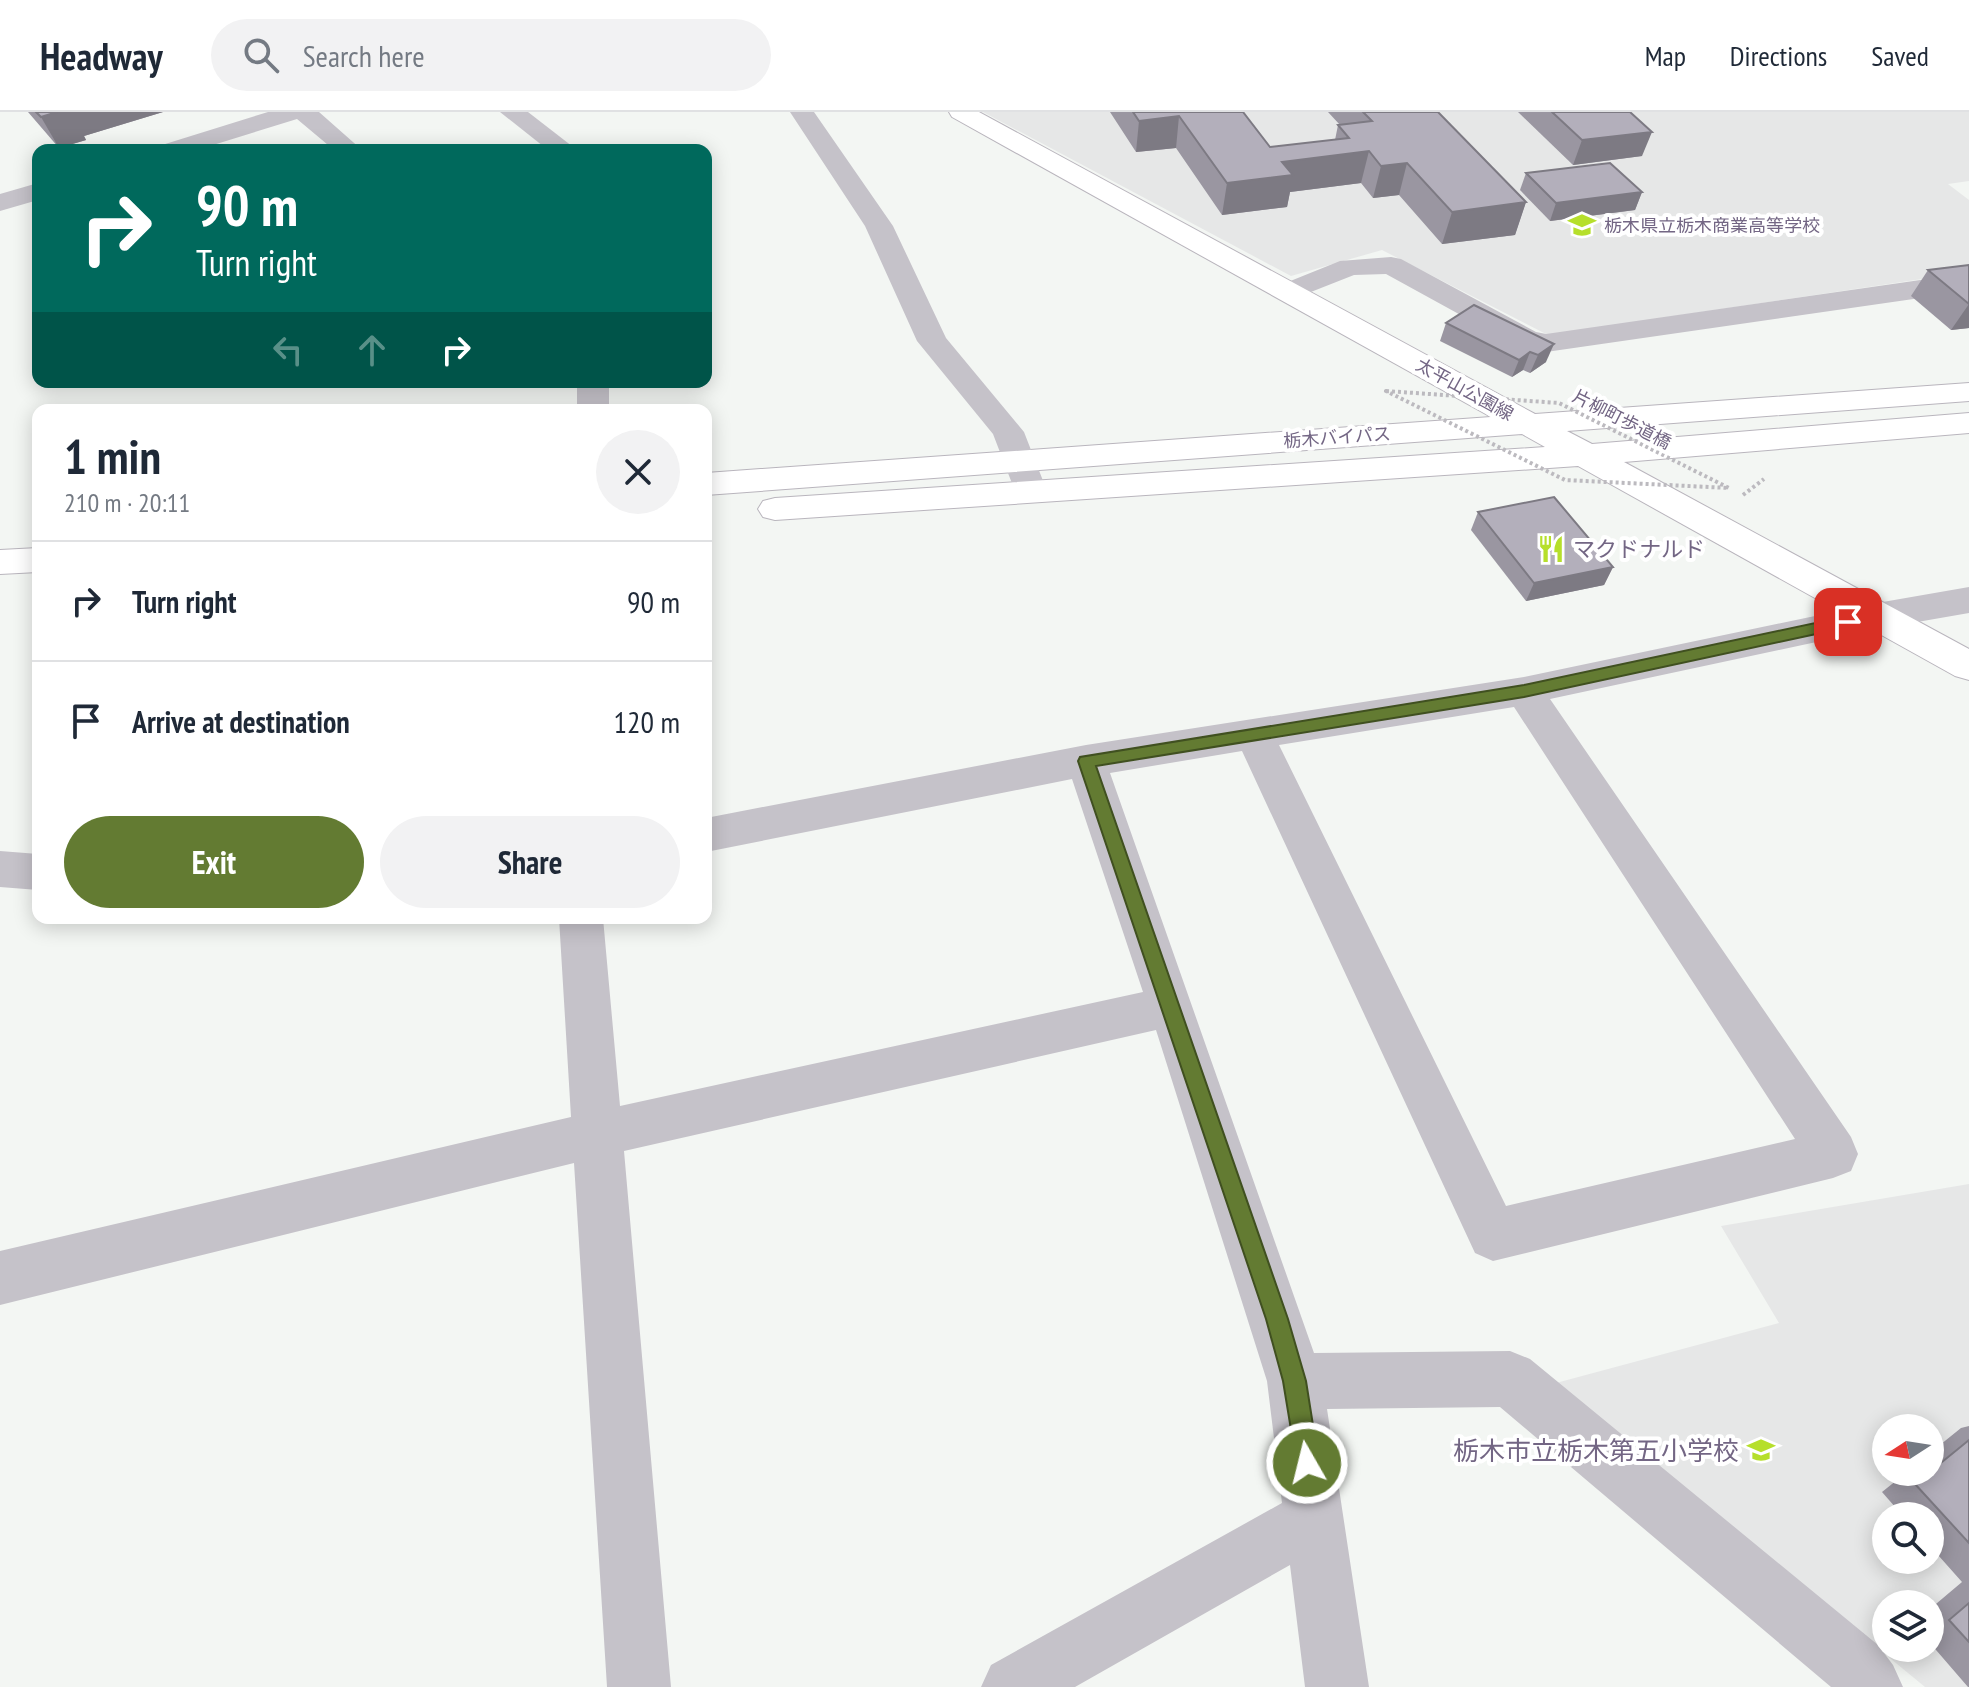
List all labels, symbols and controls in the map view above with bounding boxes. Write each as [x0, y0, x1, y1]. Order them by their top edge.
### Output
search box [211, 19, 771, 91]
text: Headway [40, 31, 163, 80]
icon: search [239, 33, 283, 77]
text: Search here [303, 36, 425, 75]
text: Map [1645, 37, 1686, 74]
text: Directions [1730, 37, 1827, 74]
text: Saved [1871, 37, 1929, 74]
text: 90 m [196, 169, 298, 241]
icon: right [64, 176, 168, 280]
school or university icon: 栃木県立栃木商業高等学校 [1567, 210, 1597, 240]
place label: 栃木県立栃木商業高等学校 [1604, 214, 1820, 237]
text: Turn right [196, 239, 317, 286]
icon: left [266, 328, 310, 372]
icon: ahead [350, 328, 394, 372]
icon: right [434, 328, 478, 372]
street label: 太平山公園線 [1412, 353, 1518, 425]
street label: 片柳町歩道橋 [1569, 384, 1675, 454]
street label: 栃木バイパス [1283, 422, 1391, 452]
text: 1 min [64, 425, 161, 487]
button: close [596, 430, 680, 514]
text: 210 m · 20:11 [64, 486, 190, 519]
restaurant icon: マクドナルド [1536, 534, 1566, 564]
place label: マクドナルド [1573, 535, 1705, 563]
icon: right [64, 579, 108, 623]
text: Turn right [132, 582, 236, 621]
text: 90 m [627, 582, 680, 621]
pin [1814, 588, 1882, 656]
icon: arrive [1826, 600, 1870, 644]
icon: arrive [64, 699, 108, 743]
text: Arrive at destination [132, 702, 350, 741]
text: 120 m [614, 702, 680, 741]
button: Exit [64, 816, 364, 908]
button: Share [380, 816, 680, 908]
north arrow [1872, 1414, 1944, 1486]
map controls [1872, 1414, 1944, 1662]
position arrow [1265, 1421, 1349, 1505]
place label: 栃木市立栃木第五小学校 [1453, 1434, 1739, 1467]
school or university icon: 栃木市立栃木第五小学校 [1746, 1435, 1776, 1465]
button: search [1872, 1502, 1944, 1574]
button: layers [1872, 1590, 1944, 1662]

